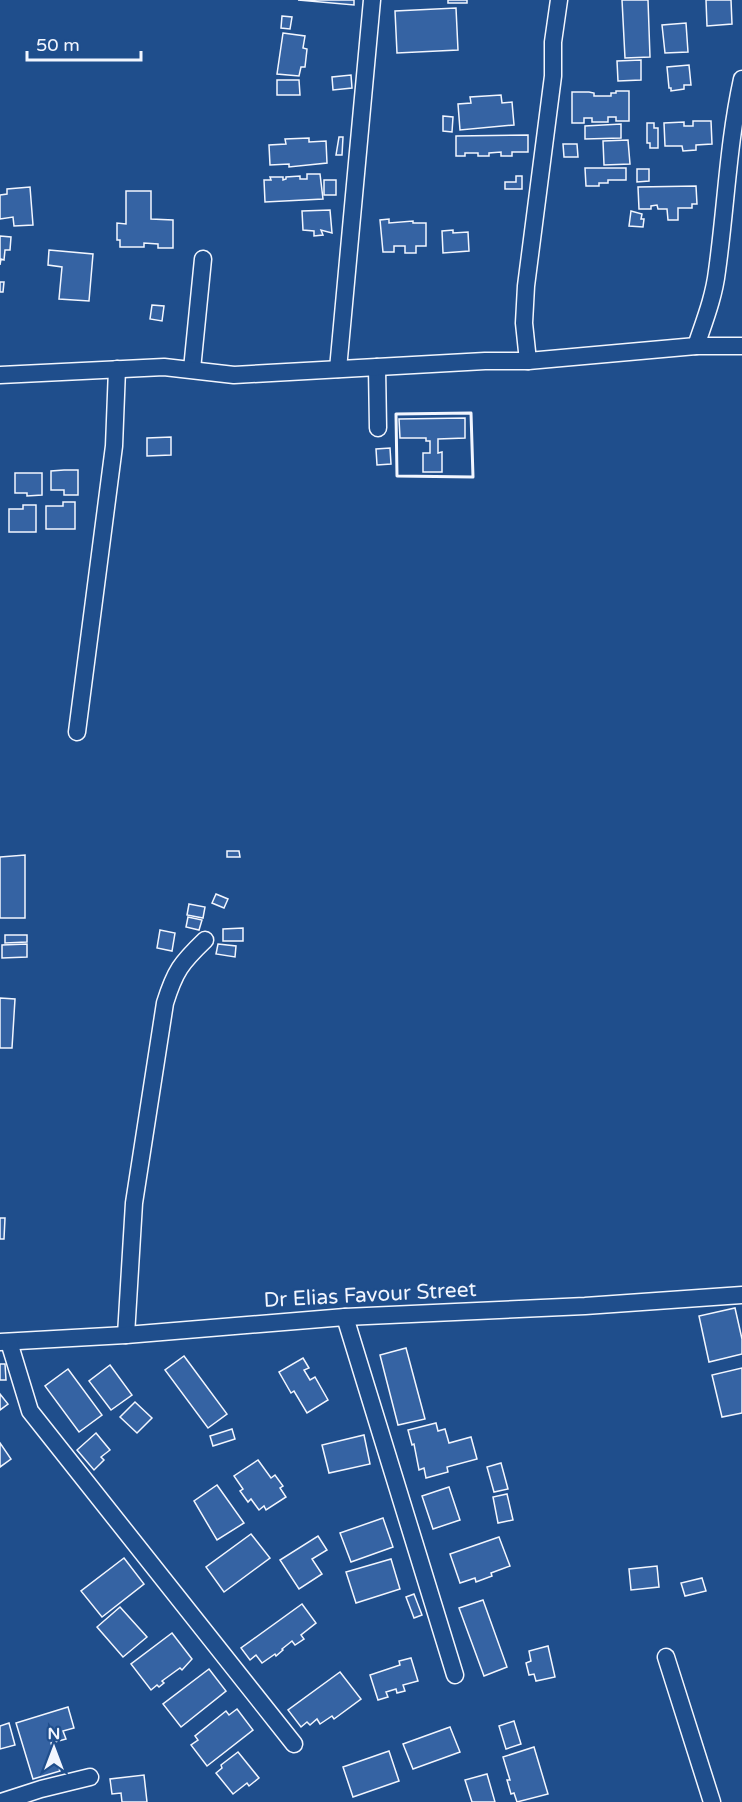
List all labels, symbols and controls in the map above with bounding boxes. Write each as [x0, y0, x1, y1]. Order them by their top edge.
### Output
scale bar [27, 24, 141, 62]
text: 50 m [36, 34, 80, 56]
street label: Dr Elias Favour Street [263, 1277, 477, 1313]
north arrow [24, 1718, 84, 1778]
text: N [48, 1724, 60, 1744]

